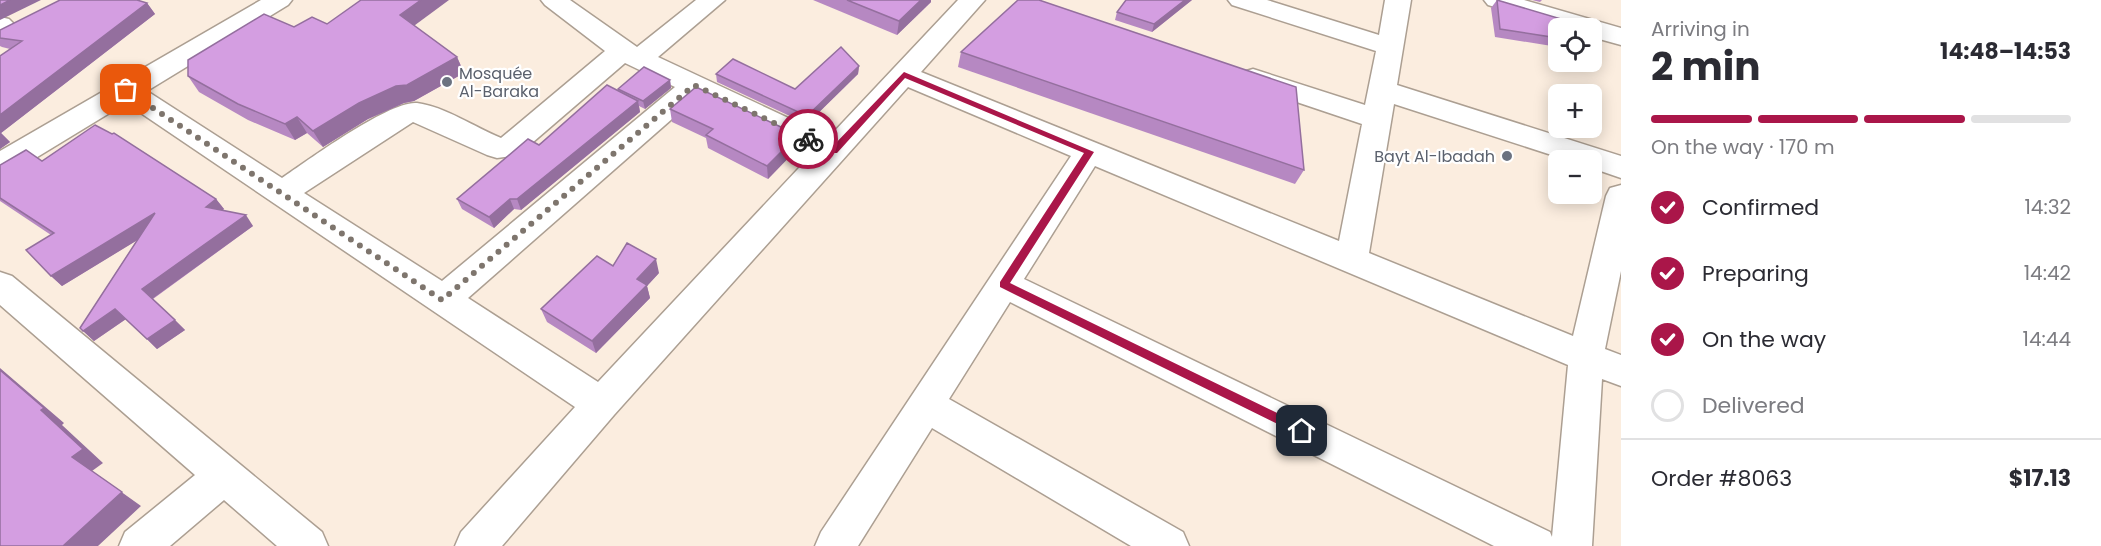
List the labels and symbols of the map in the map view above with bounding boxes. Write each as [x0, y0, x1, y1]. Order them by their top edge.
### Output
place label: Mosquée Al-Baraka [459, 62, 539, 103]
pin [100, 64, 151, 115]
marker: Mosquée Al-Baraka [440, 75, 454, 89]
courier [778, 109, 838, 169]
place label: Bayt Al-Ibadah [1374, 145, 1495, 168]
marker: Bayt Al-Ibadah [1500, 149, 1514, 163]
pin [1276, 405, 1327, 456]

